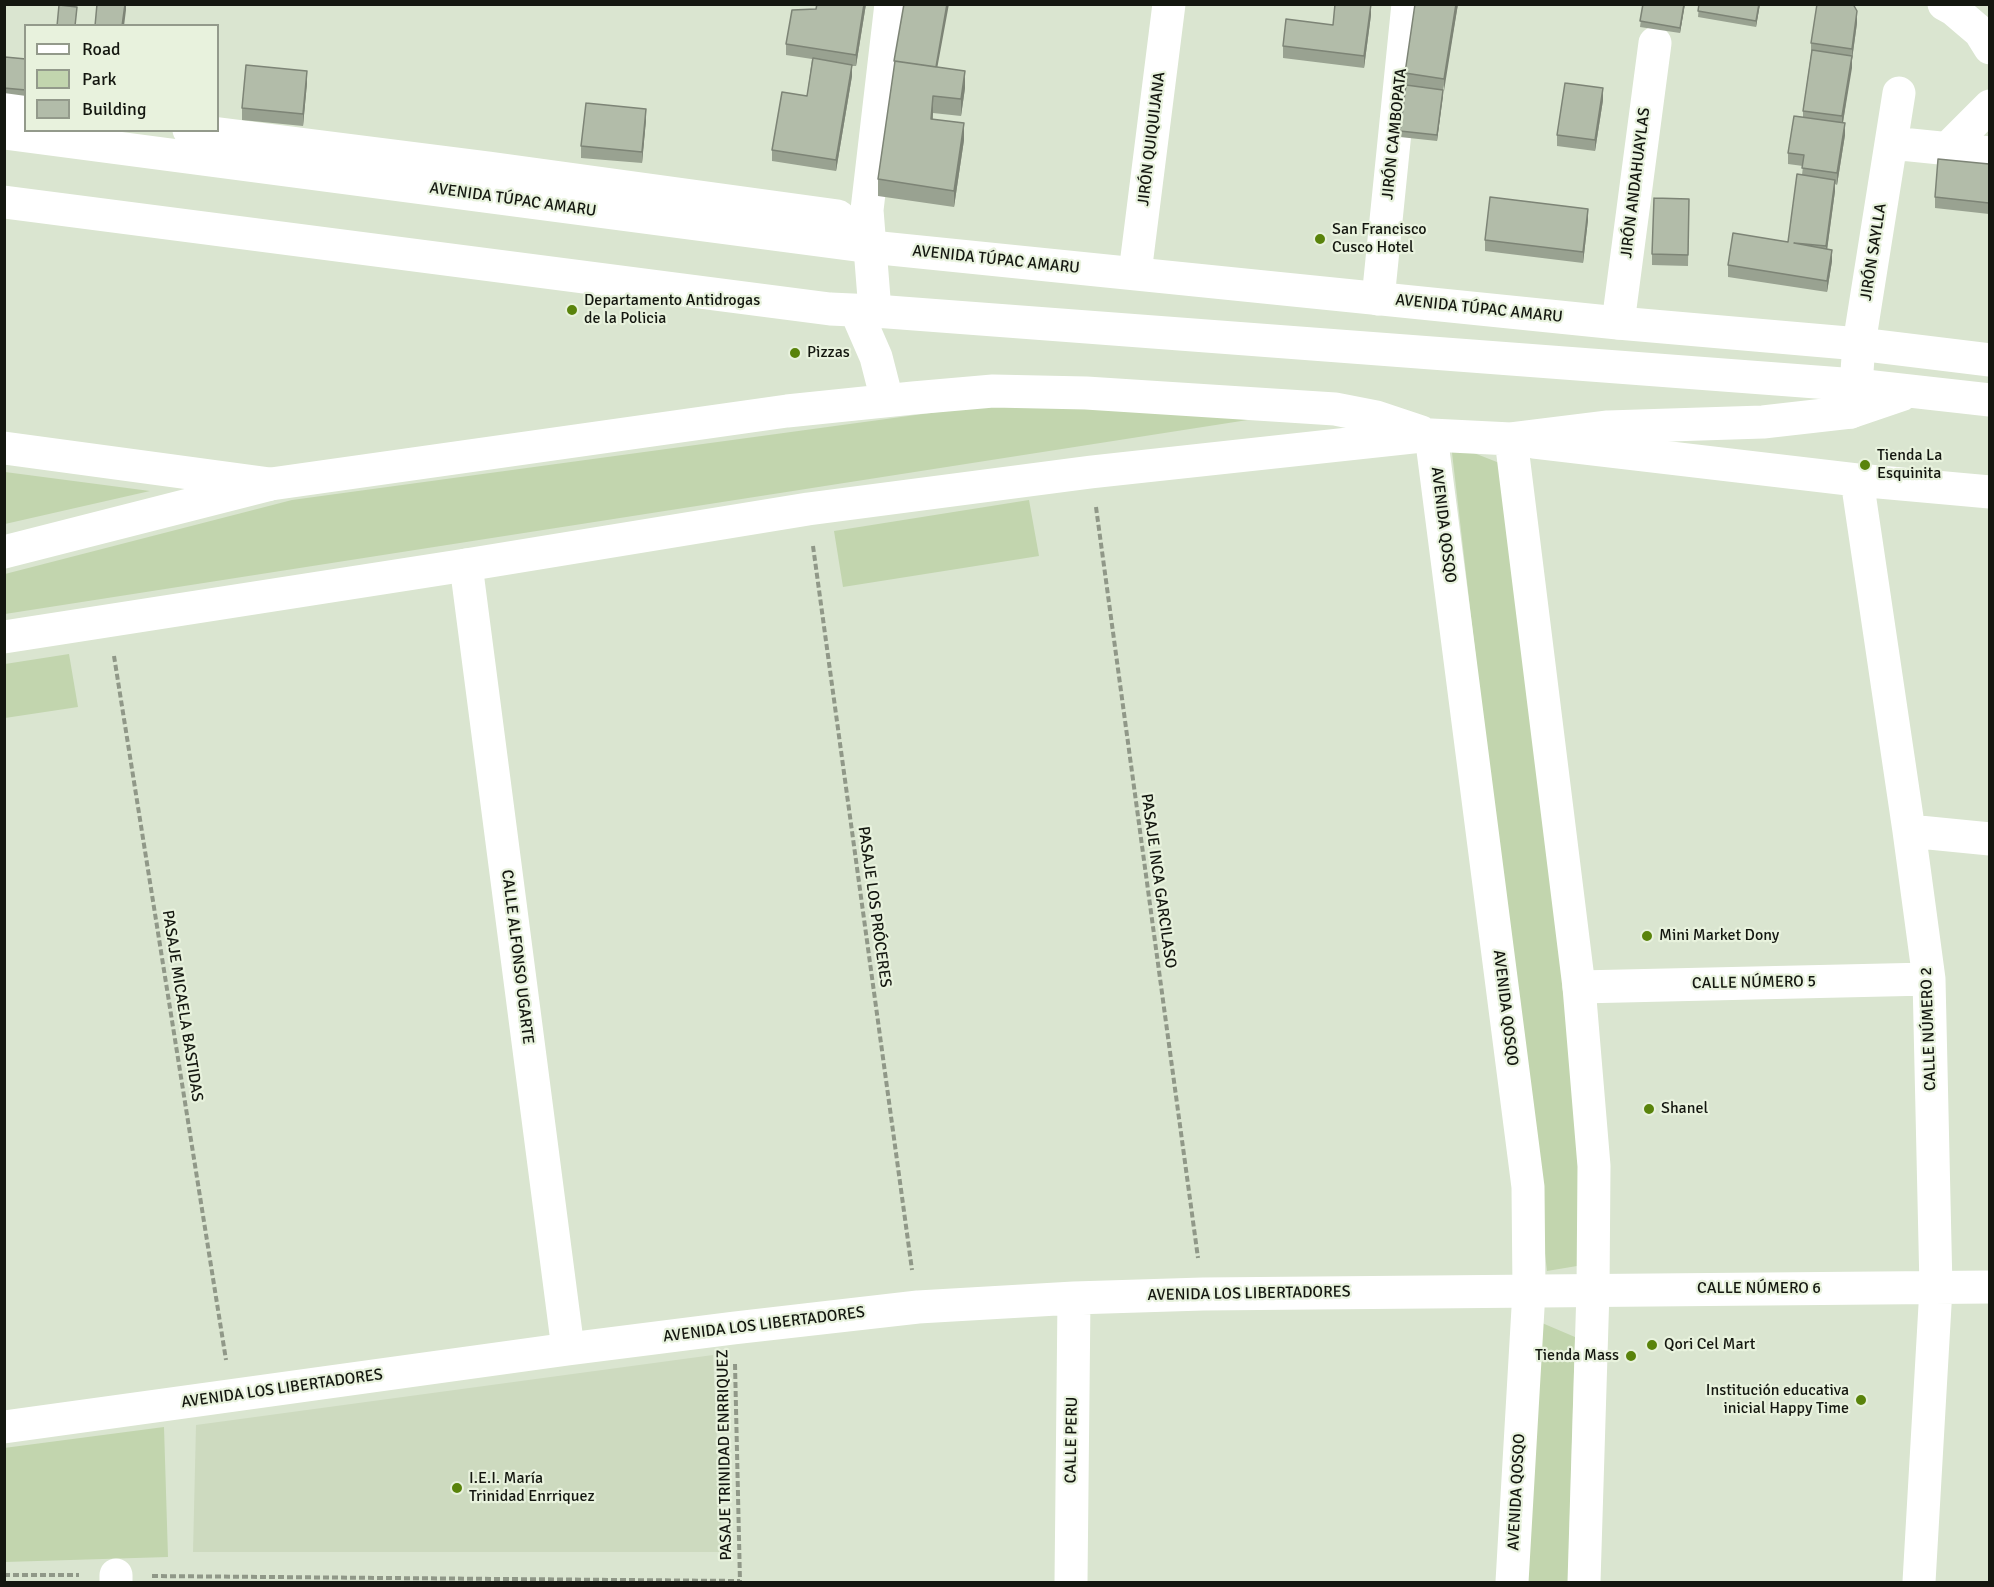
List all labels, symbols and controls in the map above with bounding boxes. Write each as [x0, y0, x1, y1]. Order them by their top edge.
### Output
legend [24, 24, 219, 132]
text: Road [82, 38, 121, 60]
street label: JIRÓN CAMBOPATA [1379, 67, 1411, 201]
text: Park [82, 68, 117, 90]
street label: JIRÓN QUIQUIJANA [1134, 71, 1170, 207]
text: Building [82, 98, 146, 120]
street label: JIRÓN ANDAHUAYLAS [1617, 106, 1655, 260]
street label: AVENIDA TÚPAC AMARU [428, 179, 598, 221]
street label: JIRÓN SAYLLA [1857, 202, 1891, 302]
place label: San Francisco Cusco Hotel [1332, 220, 1427, 258]
marker: San Francisco Cusco Hotel [1313, 232, 1327, 246]
street label: AVENIDA TÚPAC AMARU [911, 242, 1081, 278]
place label: Departamento Antidrogas de la Policia [584, 291, 760, 329]
street label: AVENIDA TÚPAC AMARU [1394, 291, 1564, 327]
marker: Departamento Antidrogas de la Policia [565, 303, 579, 317]
place label: Pizzas [807, 343, 850, 363]
marker: Pizzas [788, 346, 802, 360]
place label: Tienda La Esquinita [1877, 446, 1942, 484]
marker: Tienda La Esquinita [1858, 458, 1872, 472]
street label: AVENIDA QOSQO [1426, 466, 1460, 584]
street label: PASAJE INCA GARCILASO [1136, 792, 1180, 970]
street label: PASAJE LOS PRÓCERES [853, 825, 895, 989]
street label: CALLE ALFONSO UGARTE [497, 869, 537, 1045]
street label: PASAJE MICAELA BASTIDAS [157, 909, 207, 1103]
place label: Mini Market Dony [1659, 926, 1779, 946]
marker: Mini Market Dony [1640, 929, 1654, 943]
street label: AVENIDA QOSQO [1488, 949, 1522, 1067]
street label: CALLE NÚMERO 2 [1917, 967, 1941, 1091]
street label: CALLE NÚMERO 5 [1692, 972, 1816, 994]
place label: Shanel [1661, 1099, 1708, 1119]
marker: Shanel [1642, 1102, 1656, 1116]
street label: CALLE NÚMERO 6 [1697, 1279, 1821, 1299]
street label: AVENIDA LOS LIBERTADORES [1147, 1283, 1351, 1305]
street label: AVENIDA LOS LIBERTADORES [662, 1303, 866, 1347]
place label: Qori Cel Mart [1664, 1335, 1755, 1355]
marker: Qori Cel Mart [1645, 1338, 1659, 1352]
place label: Tienda Mass [1535, 1346, 1619, 1366]
street label: PASAJE TRINIDAD ENRRIQUEZ [714, 1349, 736, 1561]
marker: Tienda Mass [1624, 1349, 1638, 1363]
street label: AVENIDA LOS LIBERTADORES [180, 1365, 384, 1413]
place label: Institución educativa inicial Happy Time [1706, 1381, 1849, 1419]
marker: Institución educativa inicial Happy Time [1854, 1393, 1868, 1407]
street label: CALLE PERU [1062, 1397, 1082, 1483]
street label: AVENIDA QOSQO [1504, 1433, 1530, 1551]
place label: I.E.I. María Trinidad Enrriquez [469, 1469, 595, 1507]
marker: I.E.I. María Trinidad Enrriquez [450, 1481, 464, 1495]

